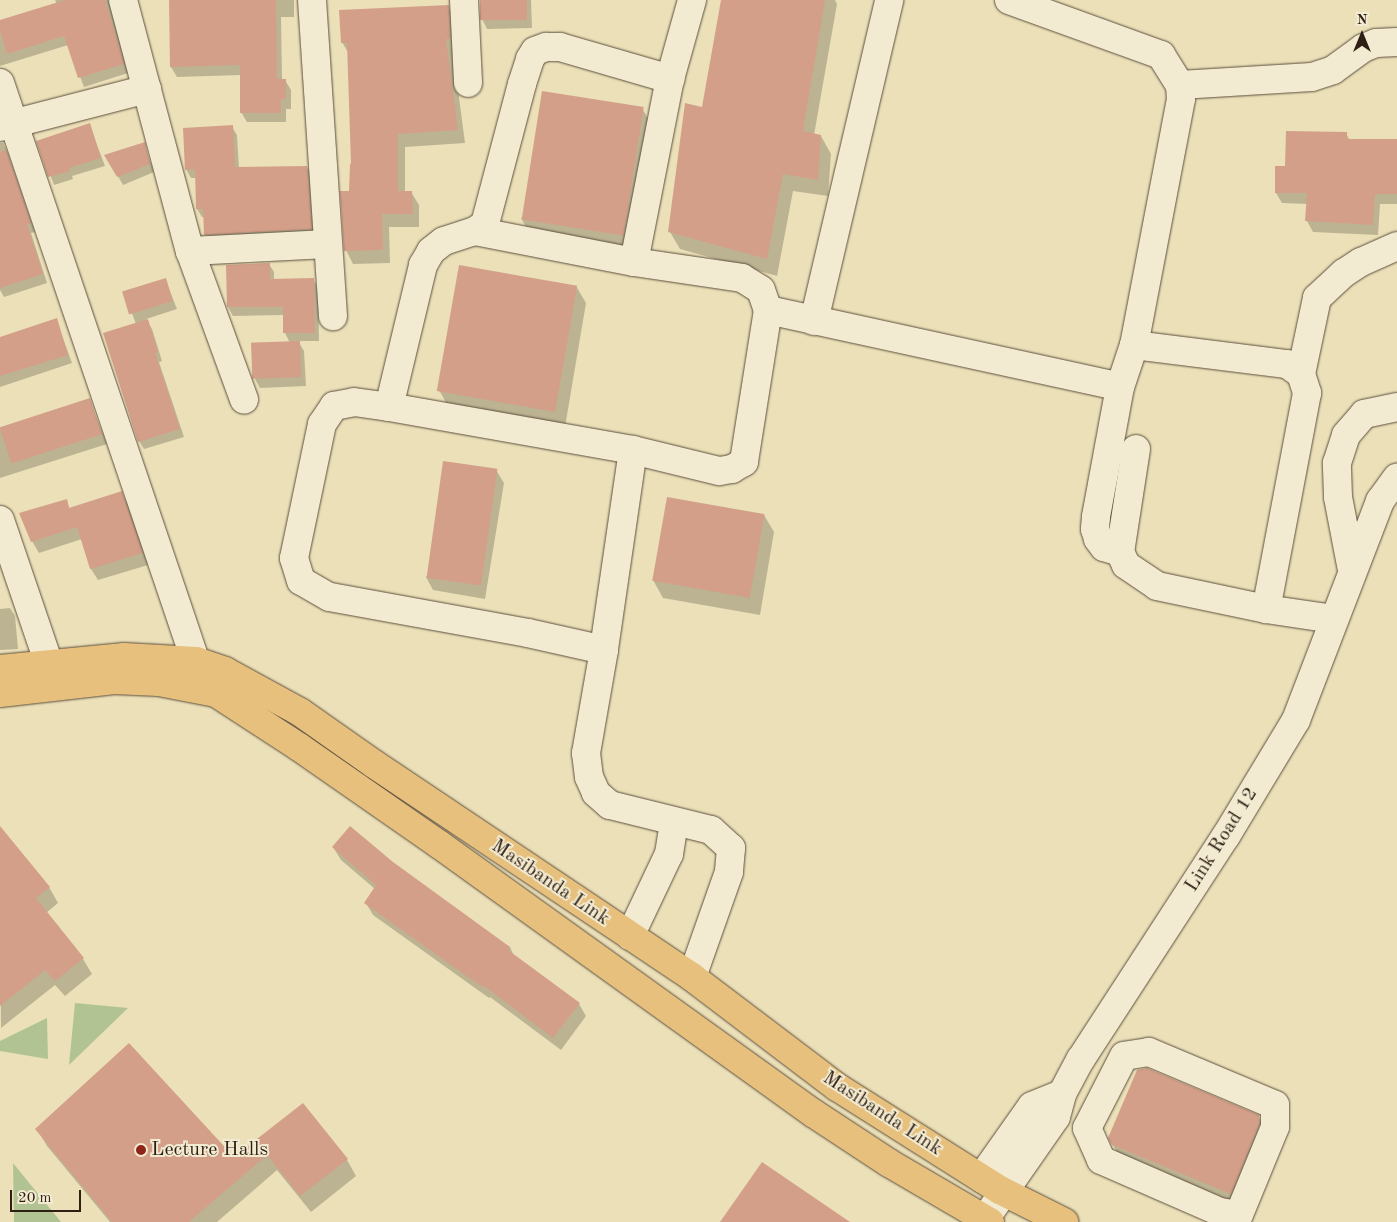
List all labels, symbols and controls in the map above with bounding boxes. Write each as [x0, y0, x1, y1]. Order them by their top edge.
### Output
north arrow [1337, 10, 1387, 60]
text: N [1357, 13, 1367, 27]
street label: Link Road 12 [1180, 783, 1264, 897]
street label: Masibanda Link [486, 835, 614, 931]
street label: Masibanda Link [818, 1066, 946, 1162]
place label: Lecture Halls [151, 1138, 268, 1162]
marker: Lecture Halls [135, 1144, 147, 1156]
scale bar [12, 1180, 84, 1212]
text: 20 m [18, 1191, 52, 1206]

